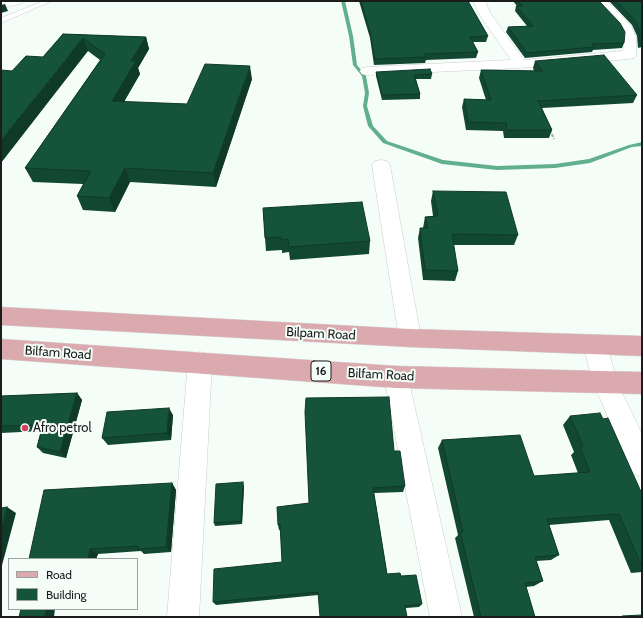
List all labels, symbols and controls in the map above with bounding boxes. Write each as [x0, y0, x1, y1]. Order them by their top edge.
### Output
street label: Bilpam Road [286, 324, 356, 344]
street label: Bilfam Road [24, 343, 92, 363]
road number: 16 [311, 361, 331, 381]
street label: Bilfam Road [347, 365, 415, 385]
place label: Afro petrol [33, 420, 92, 436]
marker: Afro petrol [20, 423, 30, 433]
legend [8, 558, 138, 610]
text: Road [46, 567, 72, 582]
text: Building [46, 587, 87, 602]

